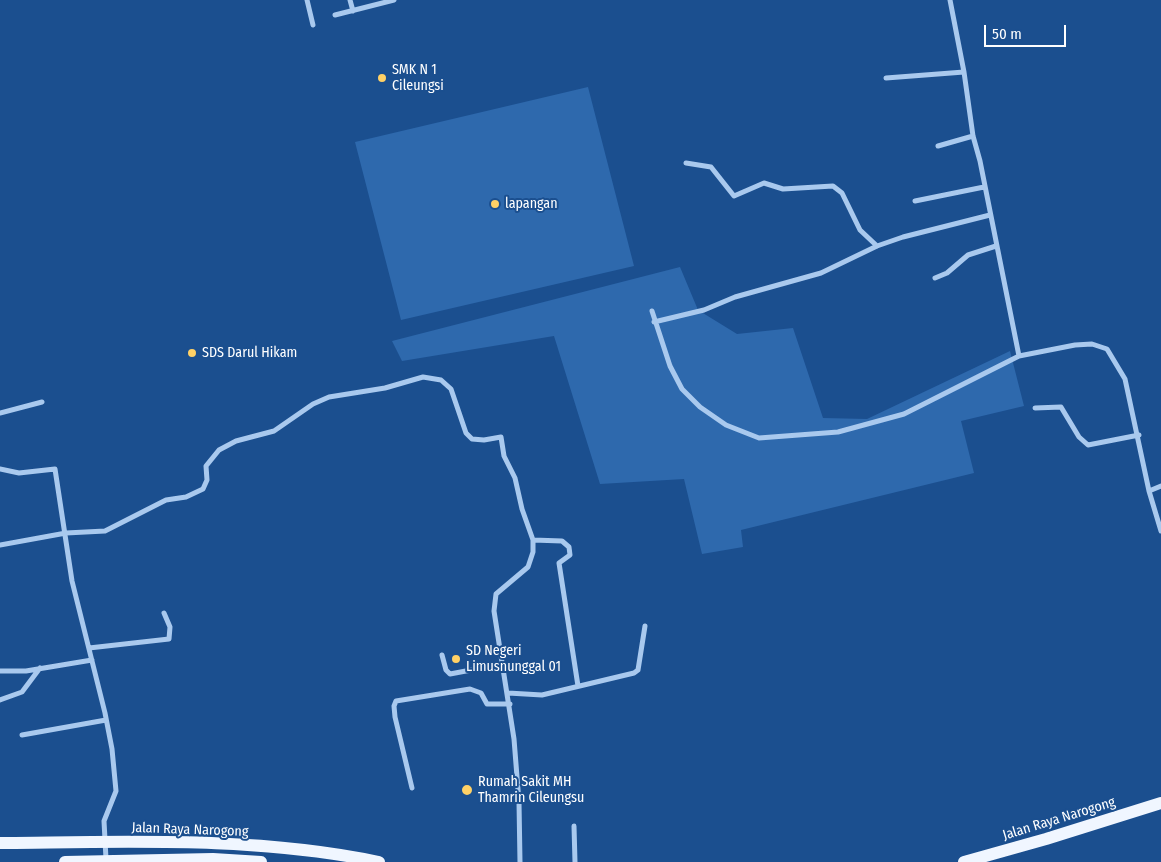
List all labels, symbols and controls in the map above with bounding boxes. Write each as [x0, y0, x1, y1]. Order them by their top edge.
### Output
scale bar [986, 15, 1068, 47]
text: 50 m [992, 25, 1022, 43]
place label: SMK N 1 Cileungsi [392, 62, 444, 94]
marker: SMK N 1 Cileungsi [376, 72, 388, 84]
place label: lapangan [505, 196, 558, 212]
marker: lapangan [489, 198, 501, 210]
place label: SDS Darul Hikam [202, 345, 297, 361]
marker: SDS Darul Hikam [186, 347, 198, 359]
place label: SD Negeri Limusnunggal 01 [466, 643, 561, 676]
marker: SD Negeri Limusnunggal 01 [450, 653, 462, 665]
place label: Rumah Sakit MH Thamrin Cileungsu [478, 774, 584, 806]
marker: Rumah Sakit MH Thamrin Cileungsu [460, 783, 474, 797]
street label: Jalan Raya Narogong [1001, 794, 1117, 844]
street label: Jalan Raya Narogong [131, 820, 249, 840]

